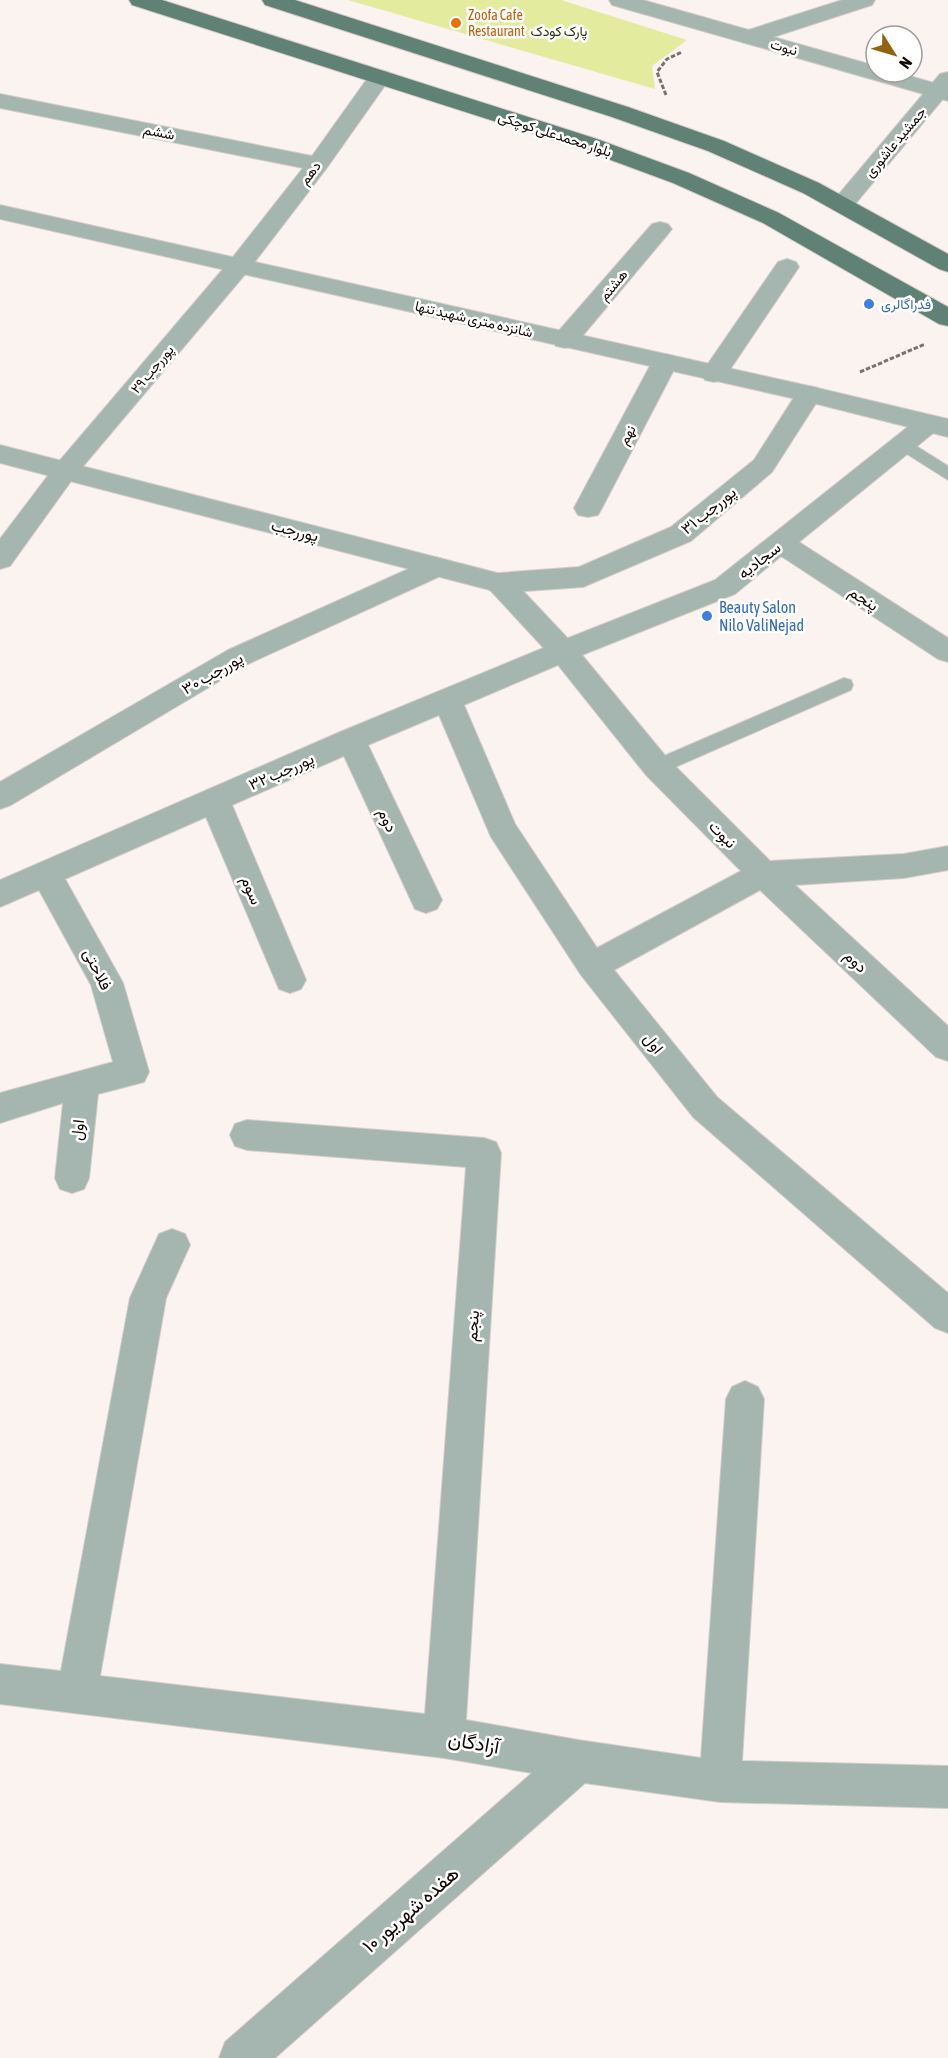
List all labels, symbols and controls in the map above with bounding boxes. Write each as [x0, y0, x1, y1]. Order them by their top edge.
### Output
place label: Zoofa Cafe Restaurant [468, 7, 525, 39]
marker: Zoofa Cafe Restaurant [449, 16, 463, 30]
park label: پارک کودک [531, 23, 587, 41]
north arrow [864, 24, 924, 84]
street label: نبوت [768, 36, 799, 59]
text: N [896, 54, 916, 72]
street label: جمشید عاشوری [861, 104, 930, 181]
street label: بلوار محمدعلی کوچکی [496, 108, 614, 162]
street label: ششم [142, 121, 176, 144]
street label: دهم [296, 158, 325, 189]
street label: هشتم [595, 266, 631, 304]
place label: فدراگالری [881, 296, 931, 313]
marker: فدراگالری [862, 297, 876, 311]
street label: شانزده متری شهید تنها [413, 298, 534, 341]
street label: پوررجب ۲۹ [127, 342, 178, 398]
street label: نهم [615, 422, 640, 448]
street label: پوررجب ۳۱ [677, 482, 741, 540]
street label: پوررجب [269, 515, 321, 547]
street label: سجادیه [734, 538, 784, 583]
street label: پنجم [844, 582, 882, 617]
place label: Beauty Salon Nilo ValiNejad [719, 598, 804, 635]
marker: Beauty Salon Nilo ValiNejad [700, 609, 714, 623]
street label: پوررجب ۳۰ [178, 648, 247, 700]
street label: پوررجب ۳۲ [246, 749, 318, 796]
street label: دوم [373, 805, 401, 836]
street label: نبوت [704, 817, 740, 853]
street label: سوم [236, 873, 266, 908]
street label: فلاحتی [79, 945, 116, 994]
street label: دوم [840, 946, 871, 977]
street label: اول [639, 1029, 668, 1058]
street label: اول [67, 1119, 89, 1142]
street label: پنجم [462, 1310, 485, 1343]
street label: آزادگان [446, 1726, 503, 1760]
street label: هفده شهریور ۱۰ [357, 1861, 464, 1959]

